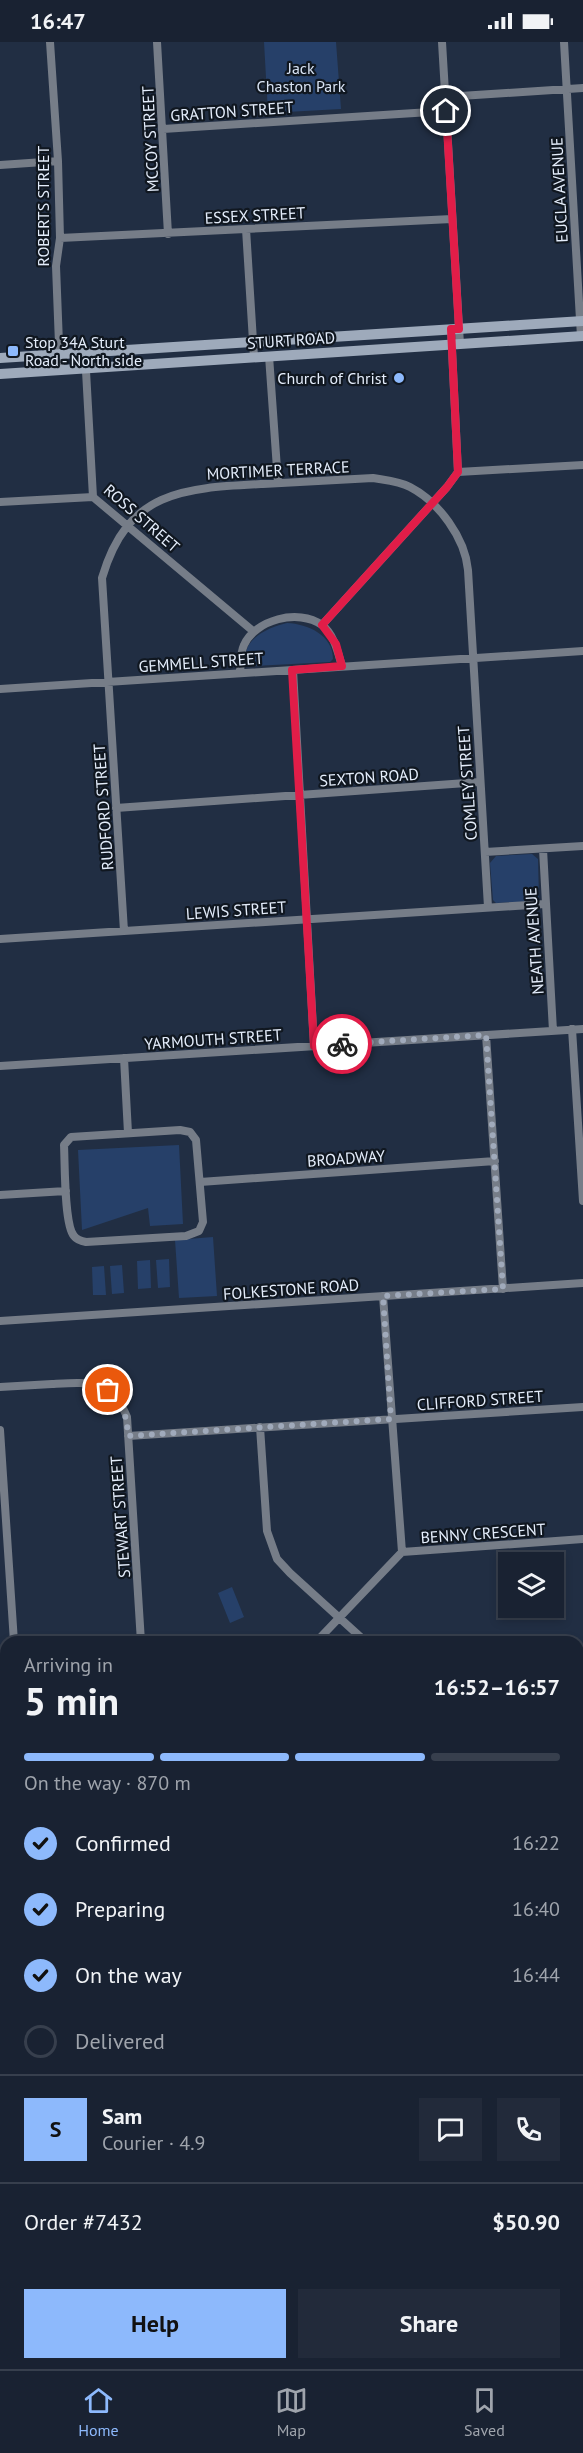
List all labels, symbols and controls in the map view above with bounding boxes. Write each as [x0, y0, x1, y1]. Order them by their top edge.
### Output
text: 16:47 [30, 7, 86, 35]
park label: Jack Chaston Park [257, 58, 346, 96]
street label: MCCOY STREET [137, 85, 163, 193]
pin [420, 85, 471, 136]
icon: home [429, 94, 462, 127]
street label: GRATTON STREET [170, 97, 294, 125]
street label: EUCLA AVENUE [546, 137, 572, 243]
street label: ROBERTS STREET [33, 145, 53, 266]
street label: ESSEX STREET [204, 202, 306, 228]
street label: STURT ROAD [246, 327, 336, 353]
place label: Stop 34A Sturt Road - North side [25, 332, 142, 370]
marker: Stop 34A Sturt Road - North side [6, 344, 20, 358]
place label: Church of Christ [277, 368, 388, 388]
marker: Church of Christ [392, 371, 406, 385]
street label: MORTIMER TERRACE [206, 456, 350, 484]
street label: ROSS STREET [100, 480, 184, 556]
street label: GEMMELL STREET [138, 648, 264, 676]
street label: COMLEY STREET [453, 725, 481, 841]
street label: RUDFORD STREET [89, 743, 117, 871]
street label: SEXTON ROAD [319, 764, 419, 790]
street label: NEATH AVENUE [520, 887, 548, 995]
street label: LEWIS STREET [185, 897, 287, 923]
courier [312, 1014, 372, 1074]
street label: YARMOUTH STREET [144, 1024, 282, 1054]
icon: bike [326, 1028, 359, 1061]
street label: BROADWAY [306, 1145, 386, 1171]
street label: FOLKESTONE ROAD [222, 1274, 360, 1304]
pin [82, 1364, 133, 1415]
icon: bag [91, 1373, 124, 1406]
street label: CLIFFORD STREET [416, 1386, 544, 1414]
street label: STEWART STREET [106, 1455, 134, 1579]
street label: BENNY CRESCENT [420, 1519, 546, 1547]
map controls [498, 1552, 564, 1618]
button: layers [498, 1552, 564, 1618]
text: Arriving in [24, 1652, 113, 1678]
text: 16:52–16:57 [434, 1673, 560, 1701]
text: 5 min [24, 1675, 119, 1726]
text: On the way · 870 m [24, 1770, 191, 1796]
icon: check [24, 1827, 57, 1860]
text: Confirmed [75, 1829, 171, 1857]
text: 16:22 [512, 1830, 560, 1856]
icon: check [24, 1893, 57, 1926]
text: Preparing [75, 1895, 165, 1923]
text: 16:40 [512, 1896, 560, 1922]
icon: check [24, 1959, 57, 1992]
text: On the way [75, 1961, 182, 1989]
text: 16:44 [512, 1962, 560, 1988]
text: Delivered [75, 2027, 165, 2055]
button: chat [419, 2098, 482, 2161]
button: phone [497, 2098, 560, 2161]
text: Sam [102, 2102, 142, 2130]
text: S [50, 2115, 61, 2143]
text: Courier · 4.9 [102, 2130, 205, 2156]
text: Order #7432 [24, 2208, 143, 2236]
text: $50.90 [492, 2208, 560, 2236]
button: Help [24, 2289, 286, 2358]
button: Share [298, 2289, 560, 2358]
tab: Home [78, 2384, 119, 2440]
tab: Map [275, 2384, 308, 2440]
tab: Saved [464, 2384, 505, 2440]

